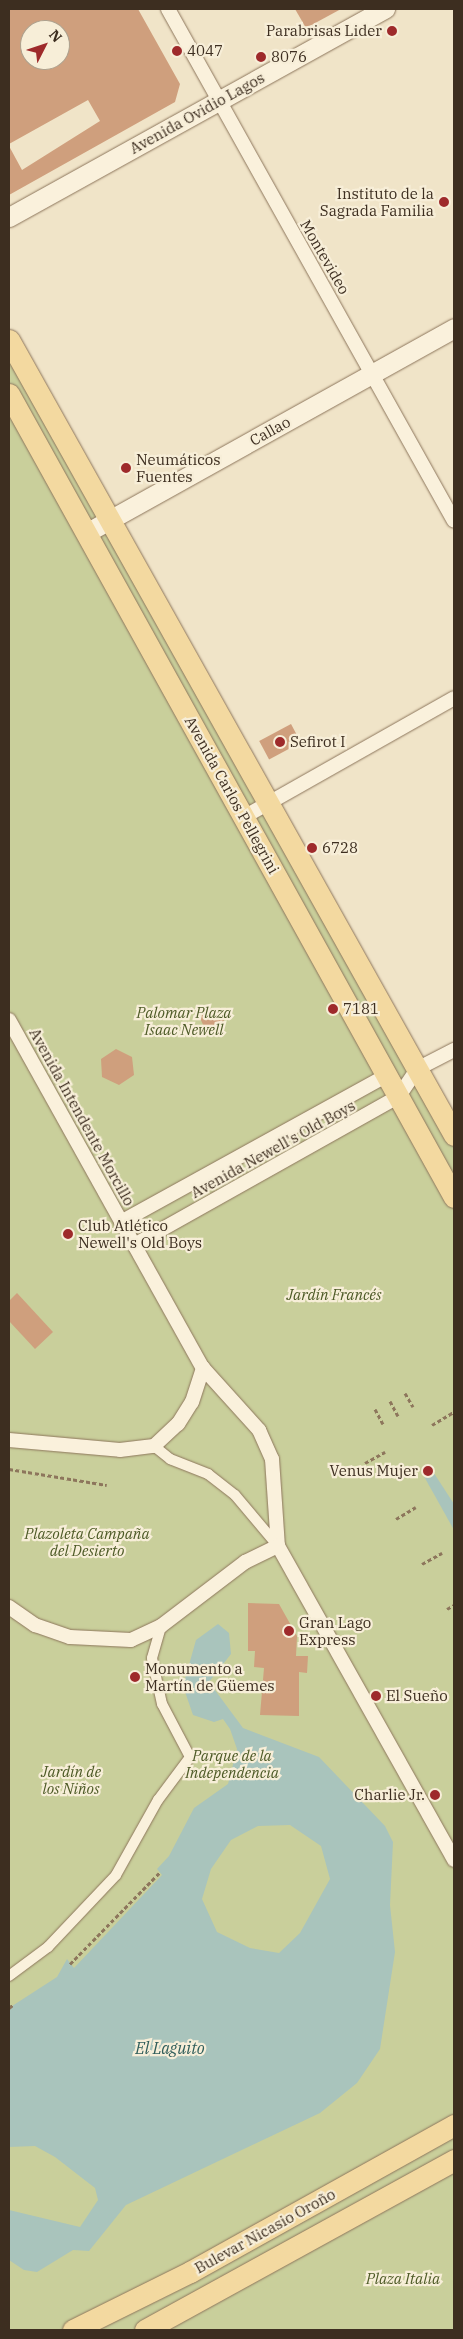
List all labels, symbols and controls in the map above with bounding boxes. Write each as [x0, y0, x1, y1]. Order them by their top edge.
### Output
north arrow [20, 20, 70, 70]
place label: Parabrisas Lider [266, 22, 382, 40]
marker: Parabrisas Lider [386, 25, 398, 37]
text: N [45, 26, 66, 46]
place label: 4047 [187, 42, 223, 60]
marker: 4047 [171, 45, 183, 57]
place label: 8076 [271, 48, 307, 66]
marker: 8076 [255, 51, 267, 63]
street label: Avenida Ovidio Lagos [127, 68, 267, 158]
place label: Instituto de la Sagrada Familia [320, 184, 434, 219]
marker: Instituto de la Sagrada Familia [438, 196, 450, 208]
street label: Montevideo [297, 217, 353, 297]
street label: Callao [247, 413, 293, 449]
place label: Neumáticos Fuentes [136, 450, 221, 485]
marker: Neumáticos Fuentes [120, 462, 132, 474]
street label: Avenida Carlos Pellegrini [181, 713, 283, 877]
place label: Sefirot I [290, 733, 345, 751]
marker: Sefirot I [274, 736, 286, 748]
place label: 6728 [322, 839, 358, 857]
marker: 6728 [306, 842, 318, 854]
place label: 7181 [343, 1000, 379, 1018]
park label: Palomar Plaza Isaac Newell [137, 1003, 231, 1038]
marker: 7181 [327, 1003, 339, 1015]
street label: Avenida Intendente Morcillo [26, 1025, 138, 1209]
street label: Avenida Newell's Old Boys [188, 1096, 358, 1202]
place label: Club Atlético Newell's Old Boys [78, 1216, 202, 1251]
marker: Club Atlético Newell's Old Boys [62, 1228, 74, 1240]
park label: Jardín Francés [286, 1286, 382, 1304]
place label: Venus Mujer [330, 1462, 418, 1480]
marker: Venus Mujer [422, 1465, 434, 1477]
park label: Plazoleta Campaña del Desierto [24, 1524, 150, 1559]
place label: Gran Lago Express [299, 1613, 371, 1648]
marker: Gran Lago Express [283, 1625, 295, 1637]
place label: Monumento a Martín de Güemes [145, 1659, 275, 1694]
marker: Monumento a Martín de Güemes [129, 1671, 141, 1683]
place label: El Sueño [386, 1687, 448, 1705]
marker: El Sueño [370, 1690, 382, 1702]
park label: Parque de la Independencia [185, 1746, 279, 1781]
park label: Jardín de los Niños [41, 1762, 101, 1797]
place label: Charlie Jr. [354, 1786, 425, 1804]
marker: Charlie Jr. [429, 1789, 441, 1801]
water label: El Laguito [135, 2038, 205, 2058]
street label: Bulevar Nicasio Oroño [192, 2185, 338, 2277]
park label: Plaza Italia [366, 2270, 440, 2288]

